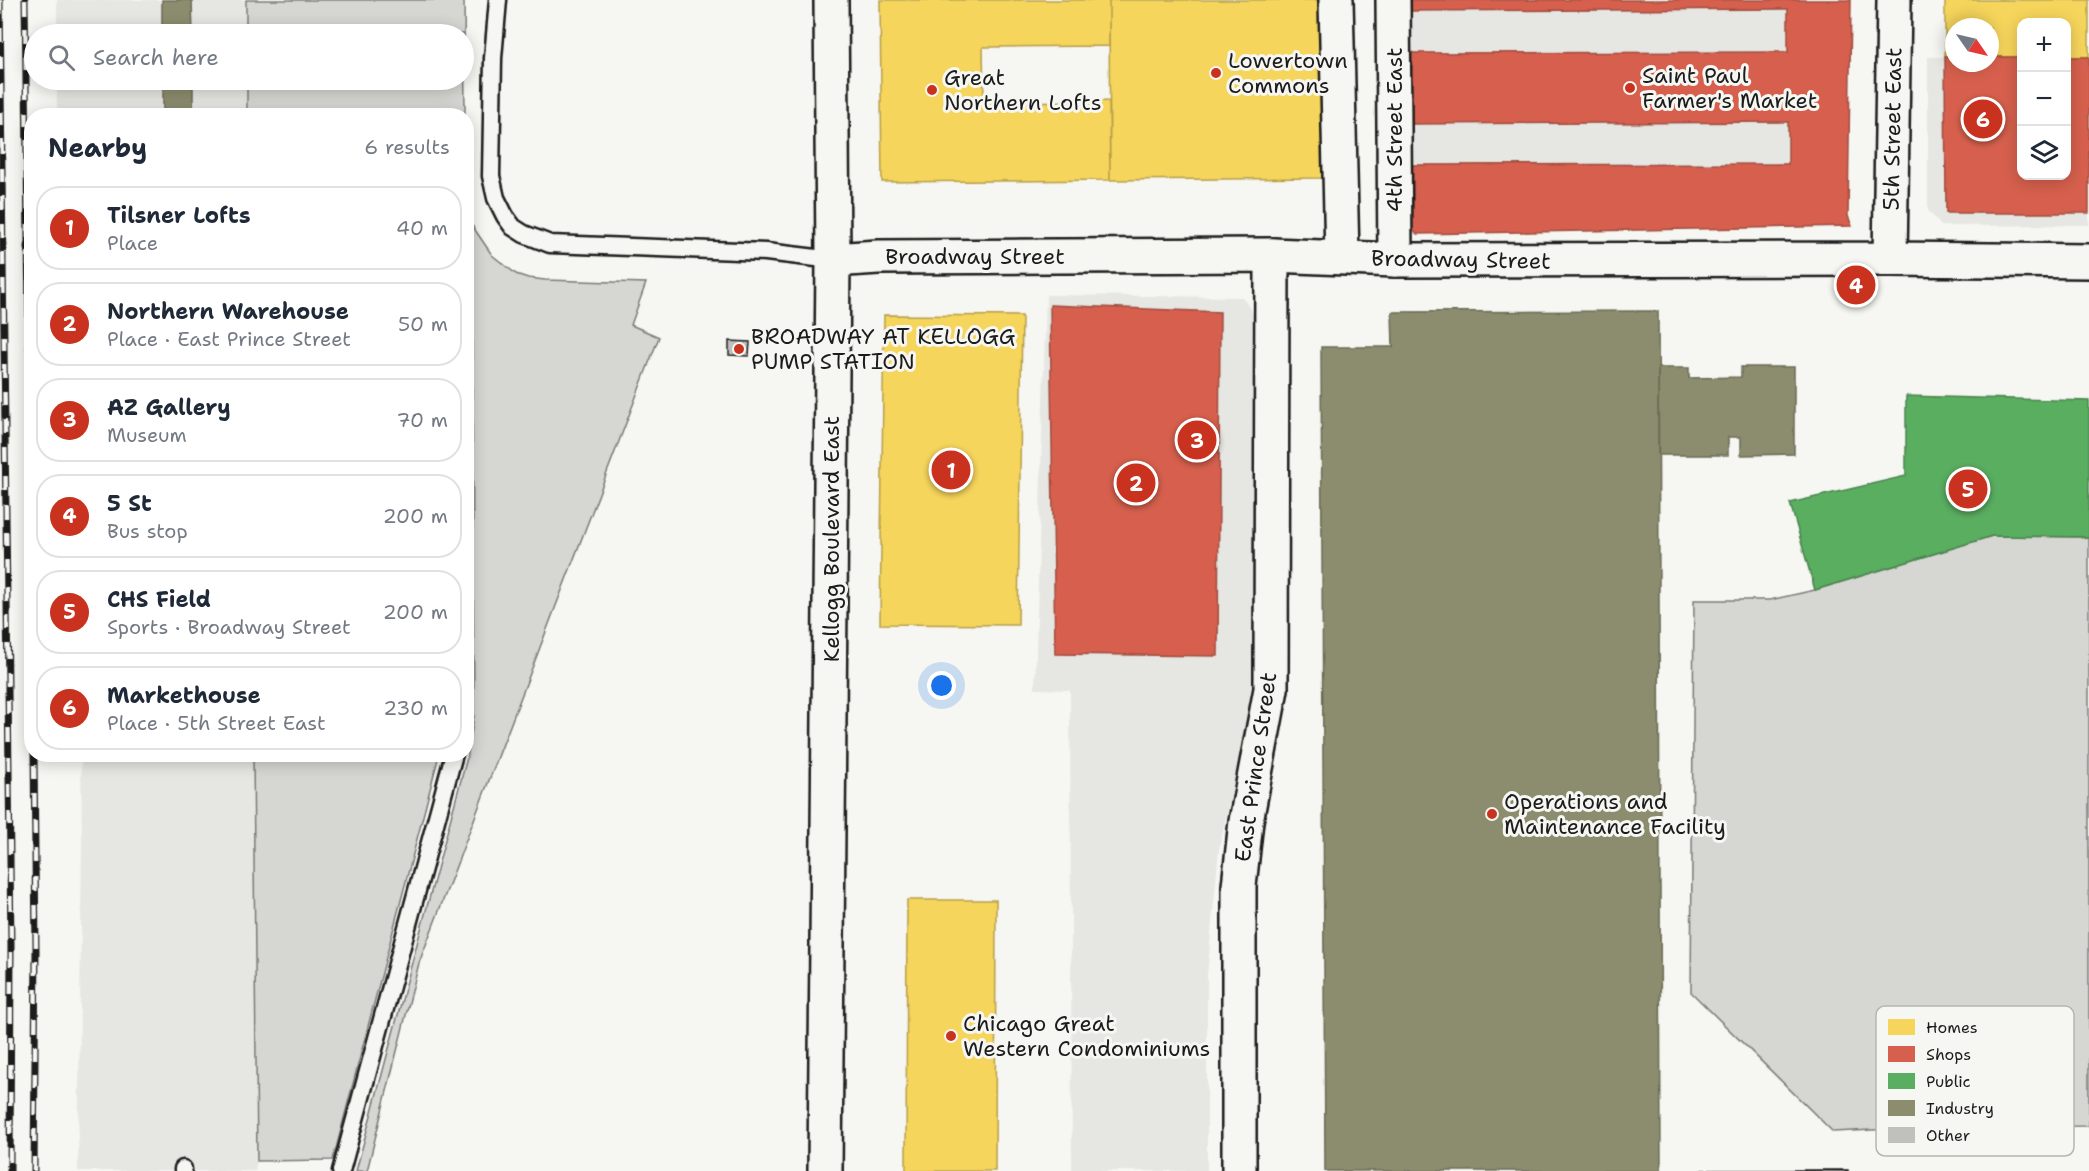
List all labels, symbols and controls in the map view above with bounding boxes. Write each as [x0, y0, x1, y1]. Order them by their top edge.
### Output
north arrow [1945, 18, 1999, 72]
map controls [2017, 18, 2071, 180]
button: + [2017, 18, 2071, 72]
search box [24, 24, 474, 90]
icon: search [45, 41, 78, 74]
text: Search here [93, 43, 219, 72]
place label: Lowertown Commons [1228, 46, 1348, 100]
street label: 4th Street East [1380, 47, 1409, 213]
street label: 5th Street East [1877, 47, 1908, 211]
place label: Saint Paul Farmer's Market [1642, 61, 1817, 115]
place label: Great Northern Lofts [944, 63, 1102, 117]
marker: Lowertown Commons [1209, 66, 1223, 80]
button: − [2017, 72, 2071, 126]
marker: Saint Paul Farmer's Market [1623, 81, 1637, 95]
marker: Great Northern Lofts [925, 83, 939, 97]
pin: 6 [1964, 96, 2002, 142]
button: layers [2017, 126, 2071, 180]
text: Nearby [48, 130, 147, 165]
text: 6 results [364, 134, 450, 160]
text: Tilsner Lofts [107, 201, 251, 230]
text: 1 [65, 215, 74, 241]
text: 40 m [396, 215, 448, 241]
text: Place [107, 230, 158, 256]
street label: Broadway Street [885, 242, 1065, 271]
street label: Broadway Street [1371, 243, 1551, 276]
pin: 4 [1836, 262, 1876, 308]
text: Northern Warehouse [107, 297, 349, 326]
text: 2 [63, 311, 77, 337]
text: 50 m [398, 311, 448, 337]
place label: BROADWAY AT KELLOGG PUMP STATION [751, 322, 1016, 376]
text: Place · East Prince Street [107, 326, 351, 352]
marker: BROADWAY AT KELLOGG PUMP STATION [732, 342, 746, 356]
text: AZ Gallery [107, 393, 231, 422]
text: 3 [63, 407, 77, 433]
text: 70 m [396, 407, 448, 433]
street label: Kellogg Boulevard East [817, 416, 846, 662]
pin: 3 [1178, 418, 1216, 462]
text: Museum [107, 422, 187, 448]
pin: 1 [932, 448, 970, 492]
pin: 2 [1116, 460, 1156, 506]
pin: 5 [1948, 466, 1988, 512]
text: 5 St [107, 489, 152, 518]
text: 4 [63, 503, 77, 529]
text: 200 m [383, 503, 448, 529]
text: Bus stop [107, 518, 188, 544]
text: CHS Field [107, 585, 211, 614]
text: 5 [63, 599, 76, 625]
text: 200 m [383, 599, 448, 625]
text: Sports · Broadway Street [107, 614, 351, 640]
street label: East Prince Street [1228, 670, 1283, 864]
your location [927, 671, 956, 700]
text: Markethouse [107, 681, 261, 710]
text: 6 [63, 695, 77, 721]
text: 230 m [383, 695, 448, 721]
text: Place · 5th Street East [107, 710, 326, 736]
place label: Operations and Maintenance Facility [1504, 787, 1726, 841]
marker: Operations and Maintenance Facility [1485, 807, 1499, 821]
legend [1876, 1006, 2074, 1156]
place label: Chicago Great Western Condominiums [963, 1009, 1210, 1063]
text: Homes [1926, 1017, 1978, 1038]
marker: Chicago Great Western Condominiums [944, 1029, 958, 1043]
text: Shops [1926, 1044, 1971, 1065]
text: Public [1926, 1071, 1971, 1092]
text: Industry [1926, 1098, 1994, 1119]
text: Other [1926, 1125, 1970, 1146]

